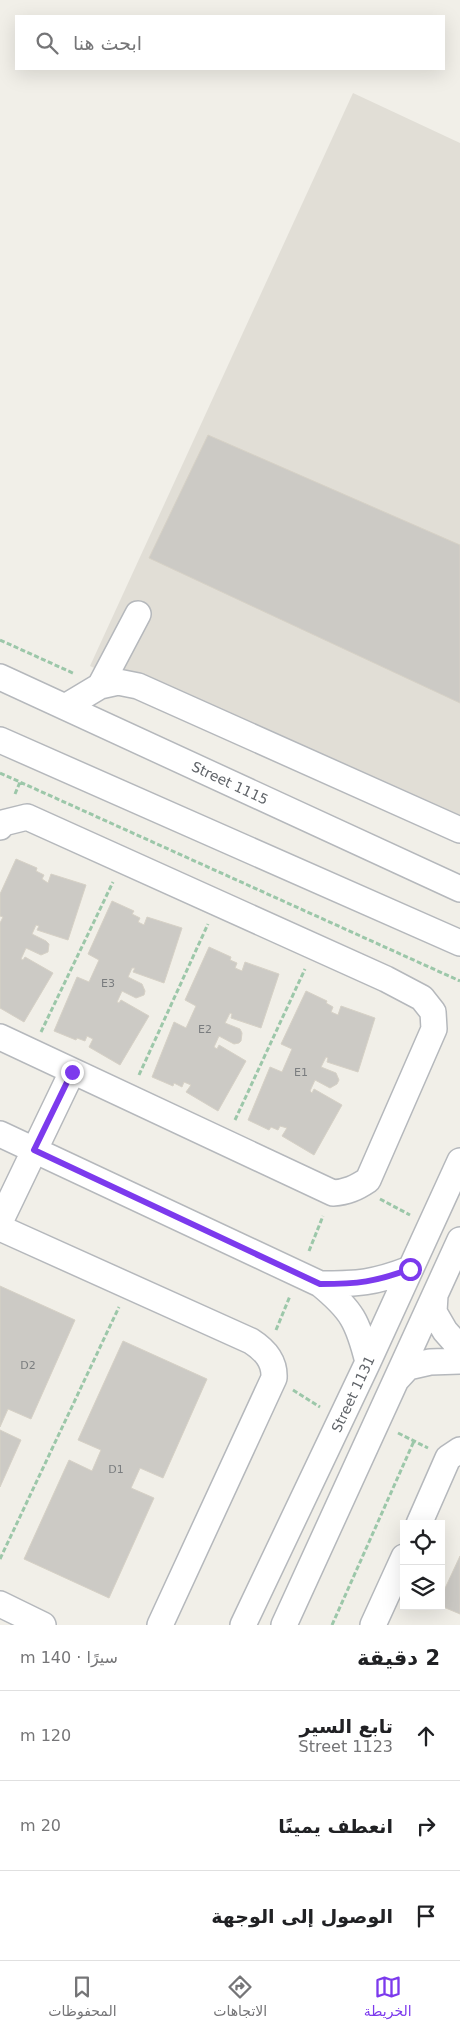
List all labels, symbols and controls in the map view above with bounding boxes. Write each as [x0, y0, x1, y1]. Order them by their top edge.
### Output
search box [15, 15, 445, 70]
icon: search [33, 29, 61, 57]
text: ابحث هنا [73, 32, 142, 54]
street label: Street 1115 [189, 758, 271, 808]
house number: E3 [101, 977, 115, 990]
house number: E2 [198, 1023, 212, 1036]
route end [61, 1061, 84, 1084]
house number: E1 [294, 1066, 308, 1079]
route start [399, 1258, 422, 1281]
street label: Street 1131 [328, 1353, 378, 1435]
house number: D2 [20, 1359, 36, 1372]
house number: D1 [108, 1463, 124, 1476]
map controls [400, 1520, 445, 1610]
button: locate [400, 1520, 445, 1565]
button: layers [400, 1565, 445, 1610]
text: 2 دقيقة [357, 1646, 440, 1670]
text: سيرًا · 140 m [20, 1648, 118, 1667]
text: تابع السير [299, 1715, 393, 1737]
icon: ahead [412, 1722, 440, 1750]
text: 120 m [20, 1726, 71, 1745]
text: Street 1123 [299, 1737, 393, 1756]
icon: right [412, 1812, 440, 1840]
text: انعطف يمينًا [278, 1815, 393, 1837]
text: 20 m [20, 1816, 61, 1835]
icon: arrive [412, 1902, 440, 1930]
text: الوصول إلى الوجهة [211, 1905, 393, 1927]
tab: المحفوظات [48, 1973, 117, 2019]
tab: الاتجاهات [213, 1973, 267, 2019]
tab: الخريطة [364, 1973, 412, 2019]

